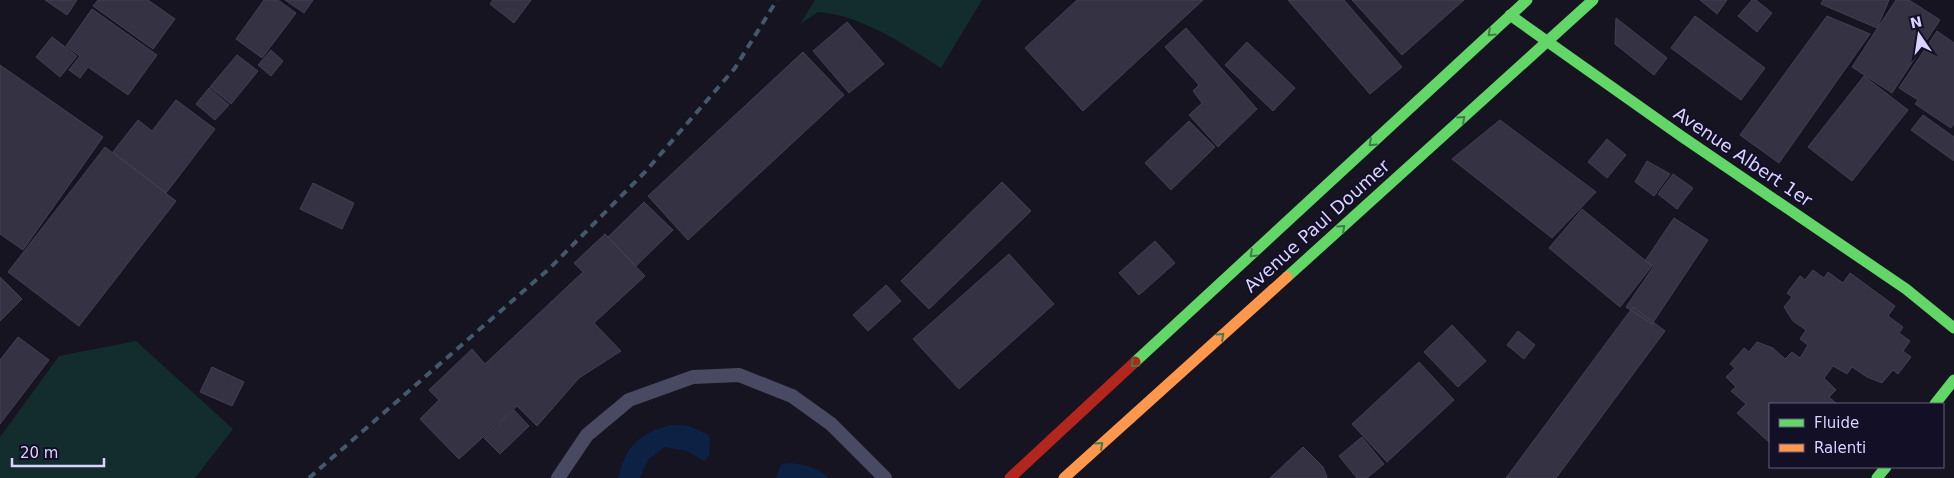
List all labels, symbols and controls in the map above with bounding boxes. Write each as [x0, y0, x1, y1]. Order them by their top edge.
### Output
north arrow [1894, 10, 1944, 60]
text: N [1909, 13, 1924, 31]
one-way arrow [1488, 27, 1497, 36]
street label: Avenue Albert 1er [1670, 102, 1817, 211]
one-way arrow [1457, 116, 1466, 125]
one-way arrow [1368, 138, 1377, 147]
street label: Avenue Paul Doumer [1240, 154, 1394, 296]
one-way arrow [1336, 224, 1345, 233]
one-way arrow [1249, 248, 1258, 257]
one-way arrow [1216, 333, 1225, 342]
one-way arrow [1130, 358, 1139, 367]
legend [1769, 403, 1944, 468]
text: Fluide [1814, 414, 1859, 432]
scale bar [12, 436, 105, 468]
text: Ralenti [1814, 439, 1866, 457]
one-way arrow [1095, 442, 1104, 451]
text: 20 m [20, 444, 58, 462]

